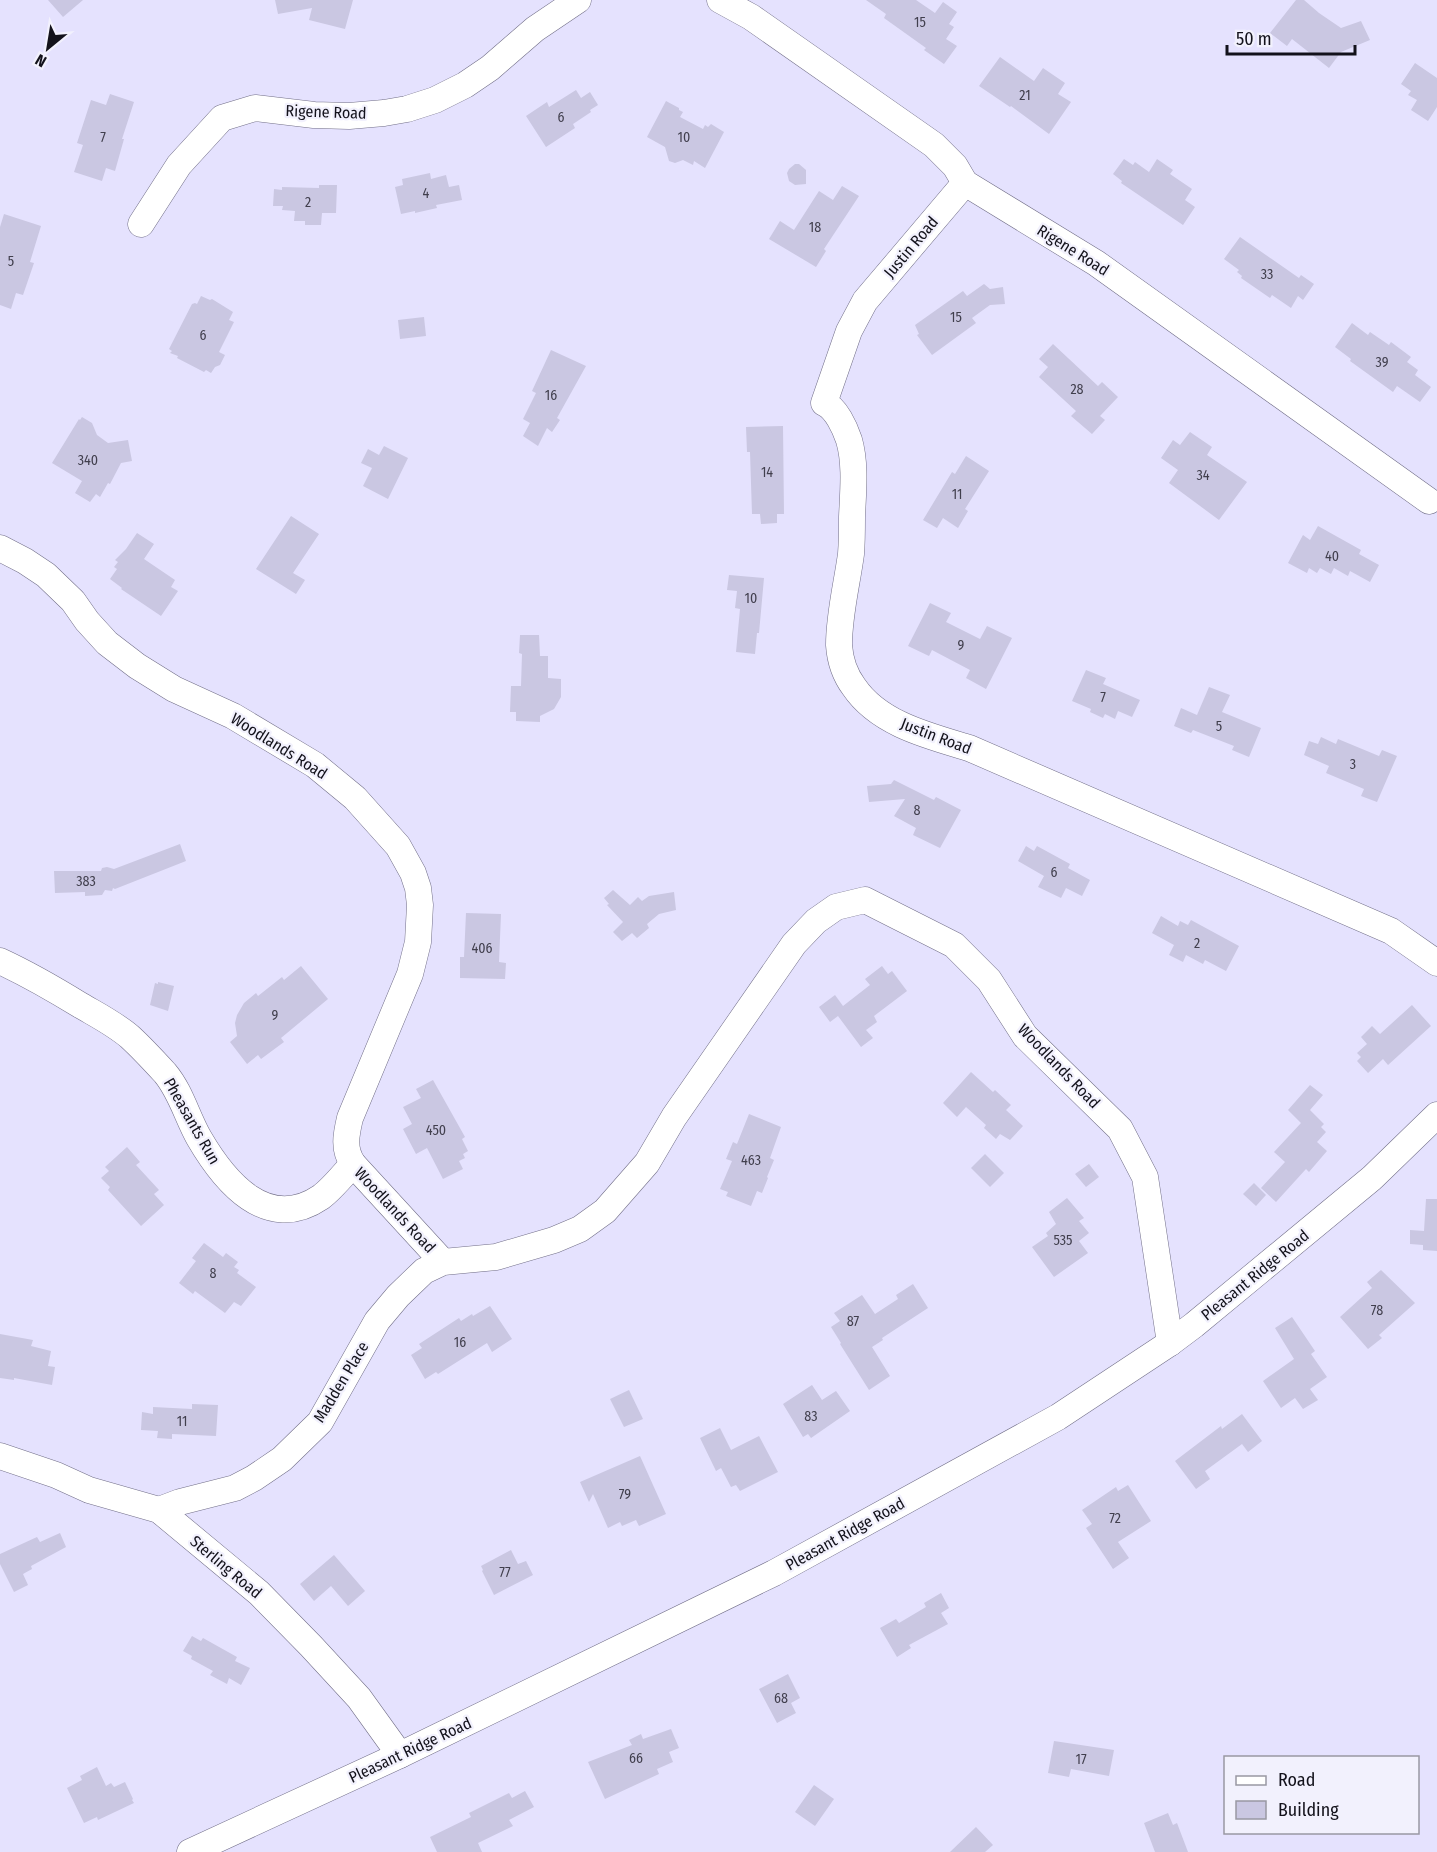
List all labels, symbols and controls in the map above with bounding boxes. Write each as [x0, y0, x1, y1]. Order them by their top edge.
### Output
house number: 15 [914, 14, 926, 31]
north arrow [18, 18, 78, 78]
scale bar [1227, 18, 1354, 56]
text: 50 m [1236, 28, 1272, 50]
text: N [32, 50, 50, 71]
house number: 21 [1019, 87, 1031, 104]
street label: Rigene Road [285, 101, 367, 123]
house number: 6 [558, 109, 565, 126]
house number: 7 [100, 129, 106, 146]
house number: 10 [678, 129, 690, 146]
house number: 4 [423, 185, 430, 202]
house number: 2 [305, 194, 311, 211]
street label: Justin Road [880, 212, 942, 282]
house number: 18 [809, 219, 821, 236]
street label: Rigene Road [1034, 220, 1112, 280]
house number: 5 [8, 253, 14, 270]
house number: 33 [1261, 266, 1273, 283]
house number: 15 [950, 309, 962, 326]
house number: 6 [200, 327, 207, 344]
house number: 39 [1376, 354, 1389, 371]
house number: 28 [1070, 381, 1084, 398]
house number: 16 [545, 387, 557, 404]
house number: 340 [78, 452, 98, 469]
house number: 14 [761, 464, 773, 481]
house number: 34 [1196, 467, 1210, 484]
house number: 11 [952, 486, 962, 503]
house number: 40 [1325, 548, 1339, 565]
house number: 10 [745, 590, 757, 607]
house number: 9 [958, 637, 965, 654]
house number: 7 [1100, 689, 1106, 706]
street label: Woodlands Road [227, 709, 331, 783]
street label: Justin Road [898, 714, 974, 758]
house number: 5 [1216, 718, 1222, 735]
house number: 3 [1350, 756, 1356, 773]
house number: 8 [914, 802, 921, 819]
house number: 6 [1051, 864, 1058, 881]
house number: 383 [76, 873, 96, 890]
house number: 2 [1194, 935, 1200, 952]
house number: 406 [471, 940, 493, 957]
house number: 9 [272, 1007, 279, 1024]
street label: Woodlands Road [1014, 1020, 1104, 1112]
street label: Pheasants Run [160, 1075, 224, 1167]
house number: 450 [426, 1122, 446, 1139]
house number: 463 [741, 1152, 761, 1169]
street label: Woodlands Road [351, 1163, 439, 1257]
street label: Pleasant Ridge Road [1197, 1226, 1313, 1324]
house number: 535 [1053, 1232, 1073, 1249]
house number: 8 [210, 1265, 217, 1282]
house number: 78 [1371, 1302, 1383, 1319]
house number: 87 [847, 1313, 860, 1330]
house number: 16 [454, 1334, 466, 1351]
street label: Madden Place [309, 1338, 373, 1426]
house number: 83 [804, 1408, 818, 1425]
house number: 11 [177, 1413, 187, 1430]
house number: 79 [619, 1486, 631, 1503]
street label: Pleasant Ridge Road [782, 1493, 908, 1575]
house number: 72 [1109, 1510, 1121, 1527]
street label: Sterling Road [186, 1532, 266, 1602]
house number: 77 [499, 1564, 511, 1581]
house number: 68 [774, 1690, 788, 1707]
street label: Pleasant Ridge Road [346, 1713, 474, 1787]
house number: 66 [629, 1750, 643, 1767]
house number: 17 [1075, 1751, 1087, 1768]
legend [1224, 1756, 1419, 1834]
text: Road [1278, 1769, 1315, 1791]
text: Building [1278, 1799, 1339, 1821]

